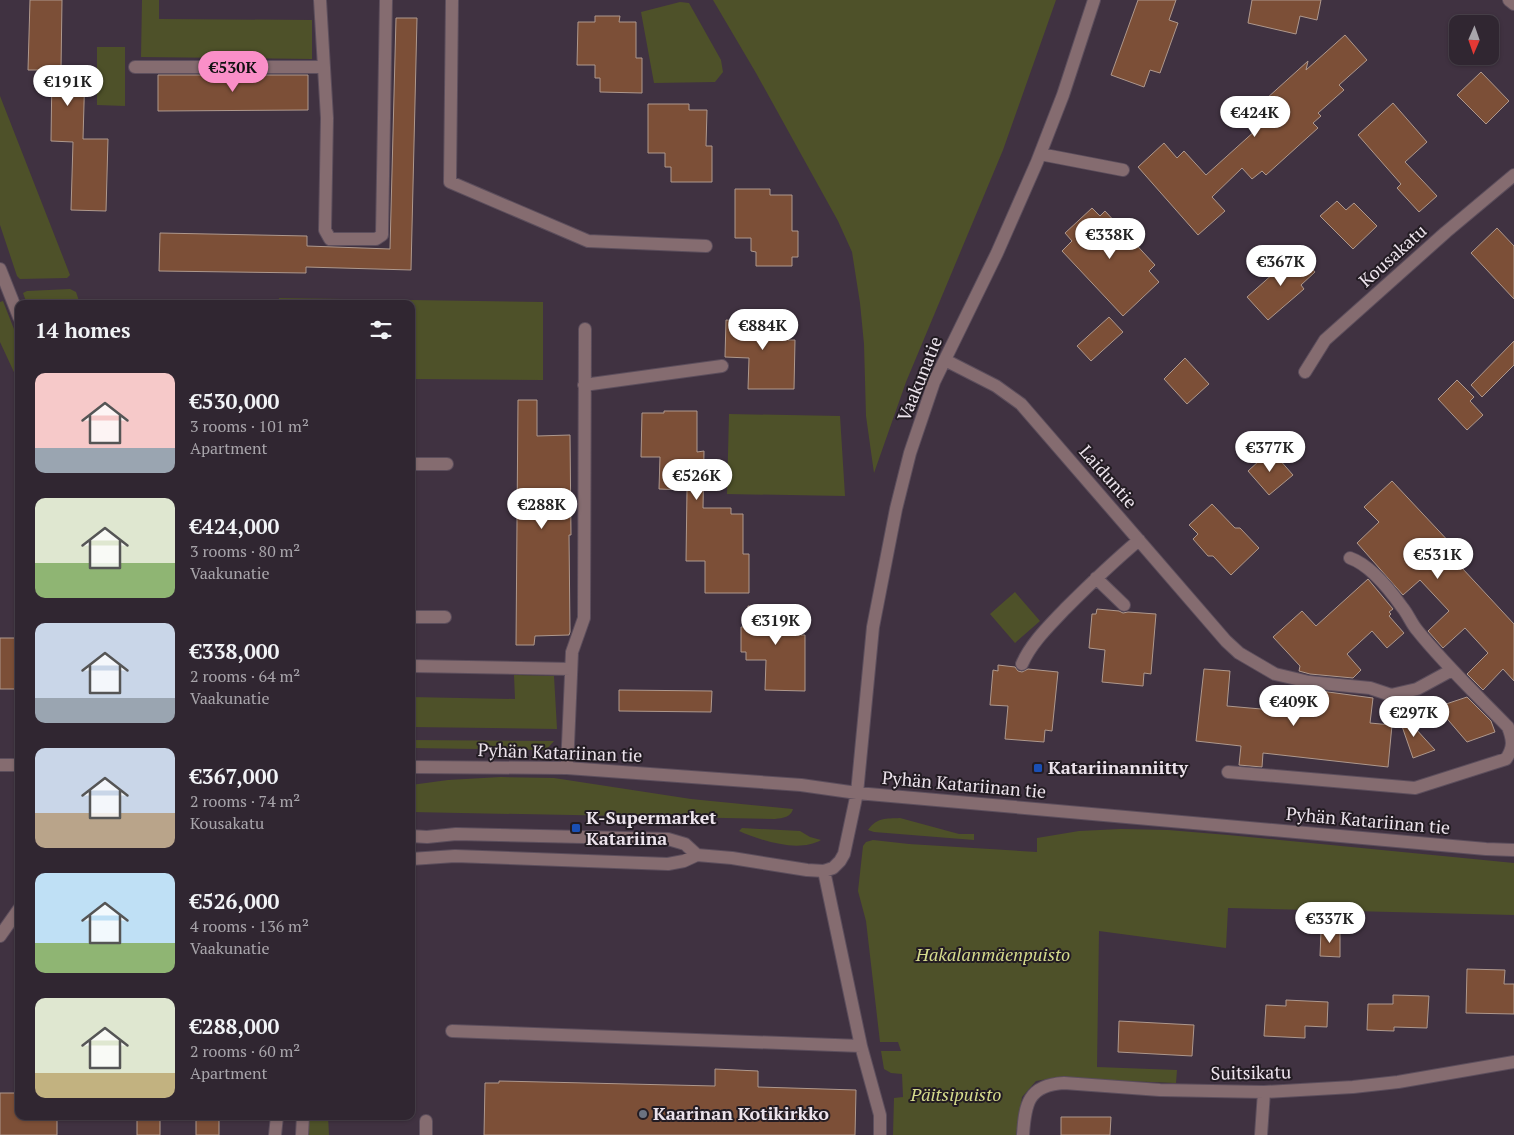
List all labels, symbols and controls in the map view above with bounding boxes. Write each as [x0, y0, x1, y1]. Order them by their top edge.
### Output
north arrow [1449, 15, 1499, 65]
map controls [1449, 15, 1499, 65]
pin: €530K [198, 51, 268, 93]
text: €530K [209, 56, 257, 78]
pin: €191K [33, 64, 103, 107]
text: €191K [44, 70, 92, 92]
pin: €424K [1220, 96, 1290, 138]
text: €424K [1231, 101, 1279, 123]
pin: €338K [1075, 218, 1145, 260]
street label: Kousakatu [1353, 218, 1431, 292]
text: €338K [1086, 223, 1134, 245]
pin: €367K [1246, 244, 1316, 287]
text: €367K [1257, 250, 1305, 272]
pin: €884K [728, 308, 798, 351]
text: €884K [739, 314, 787, 336]
text: 14 homes [35, 316, 131, 344]
icon: filters [367, 316, 395, 344]
street label: Vaakunatie [891, 333, 947, 425]
text: €530,000 [190, 387, 279, 415]
icon: home [75, 393, 135, 453]
text: 3 rooms · 101 m² [190, 415, 309, 437]
pin: €377K [1235, 430, 1305, 473]
text: €377K [1246, 436, 1294, 458]
text: Apartment [190, 437, 267, 459]
street label: Laiduntie [1075, 440, 1143, 513]
pin: €526K [662, 458, 732, 501]
text: €526K [673, 464, 721, 486]
pin: €288K [507, 488, 577, 530]
text: €288K [518, 493, 566, 515]
text: €424,000 [190, 512, 279, 540]
icon: home [75, 518, 135, 578]
pin: €531K [1403, 538, 1473, 580]
text: 3 rooms · 80 m² [190, 540, 300, 562]
text: €531K [1414, 543, 1462, 565]
text: Vaakunatie [190, 562, 270, 584]
pin: €319K [741, 604, 811, 646]
text: €319K [752, 609, 800, 631]
text: €338,000 [190, 637, 279, 665]
icon: home [75, 643, 135, 703]
text: 2 rooms · 64 m² [190, 665, 300, 687]
pin: €409K [1259, 684, 1329, 727]
text: Vaakunatie [190, 687, 270, 709]
text: €409K [1270, 690, 1318, 712]
pin: €297K [1379, 696, 1449, 738]
text: €297K [1390, 701, 1438, 723]
street label: Pyhän Katariinan tie [477, 737, 643, 767]
place label: Katariinanniitty [1048, 755, 1189, 779]
text: €367,000 [190, 762, 278, 790]
marker: Katariinanniitty [1032, 762, 1044, 774]
street label: Pyhän Katariinan tie [881, 765, 1047, 803]
icon: home [75, 768, 135, 828]
text: 2 rooms · 74 m² [190, 790, 300, 812]
street label: Pyhän Katariinan tie [1285, 801, 1451, 839]
place label: K-Supermarket Katariina [586, 805, 717, 850]
text: Kousakatu [190, 812, 264, 834]
marker: K-Supermarket Katariina [570, 822, 582, 834]
text: €526,000 [190, 887, 279, 915]
icon: home [75, 893, 135, 953]
pin: €337K [1295, 902, 1365, 944]
text: €337K [1306, 907, 1354, 929]
text: 4 rooms · 136 m² [190, 915, 309, 937]
text: Vaakunatie [190, 937, 270, 959]
park label: Hakalanmäenpuisto [915, 942, 1070, 966]
text: €288,000 [190, 1012, 279, 1040]
icon: home [75, 1018, 135, 1078]
text: 2 rooms · 60 m² [190, 1040, 300, 1062]
street label: Suitsikatu [1210, 1059, 1292, 1085]
text: Apartment [190, 1062, 267, 1084]
park label: Päitsipuisto [910, 1082, 1001, 1106]
place label: Kaarinan Kotikirkko [653, 1101, 829, 1125]
marker: Kaarinan Kotikirkko [637, 1108, 649, 1120]

